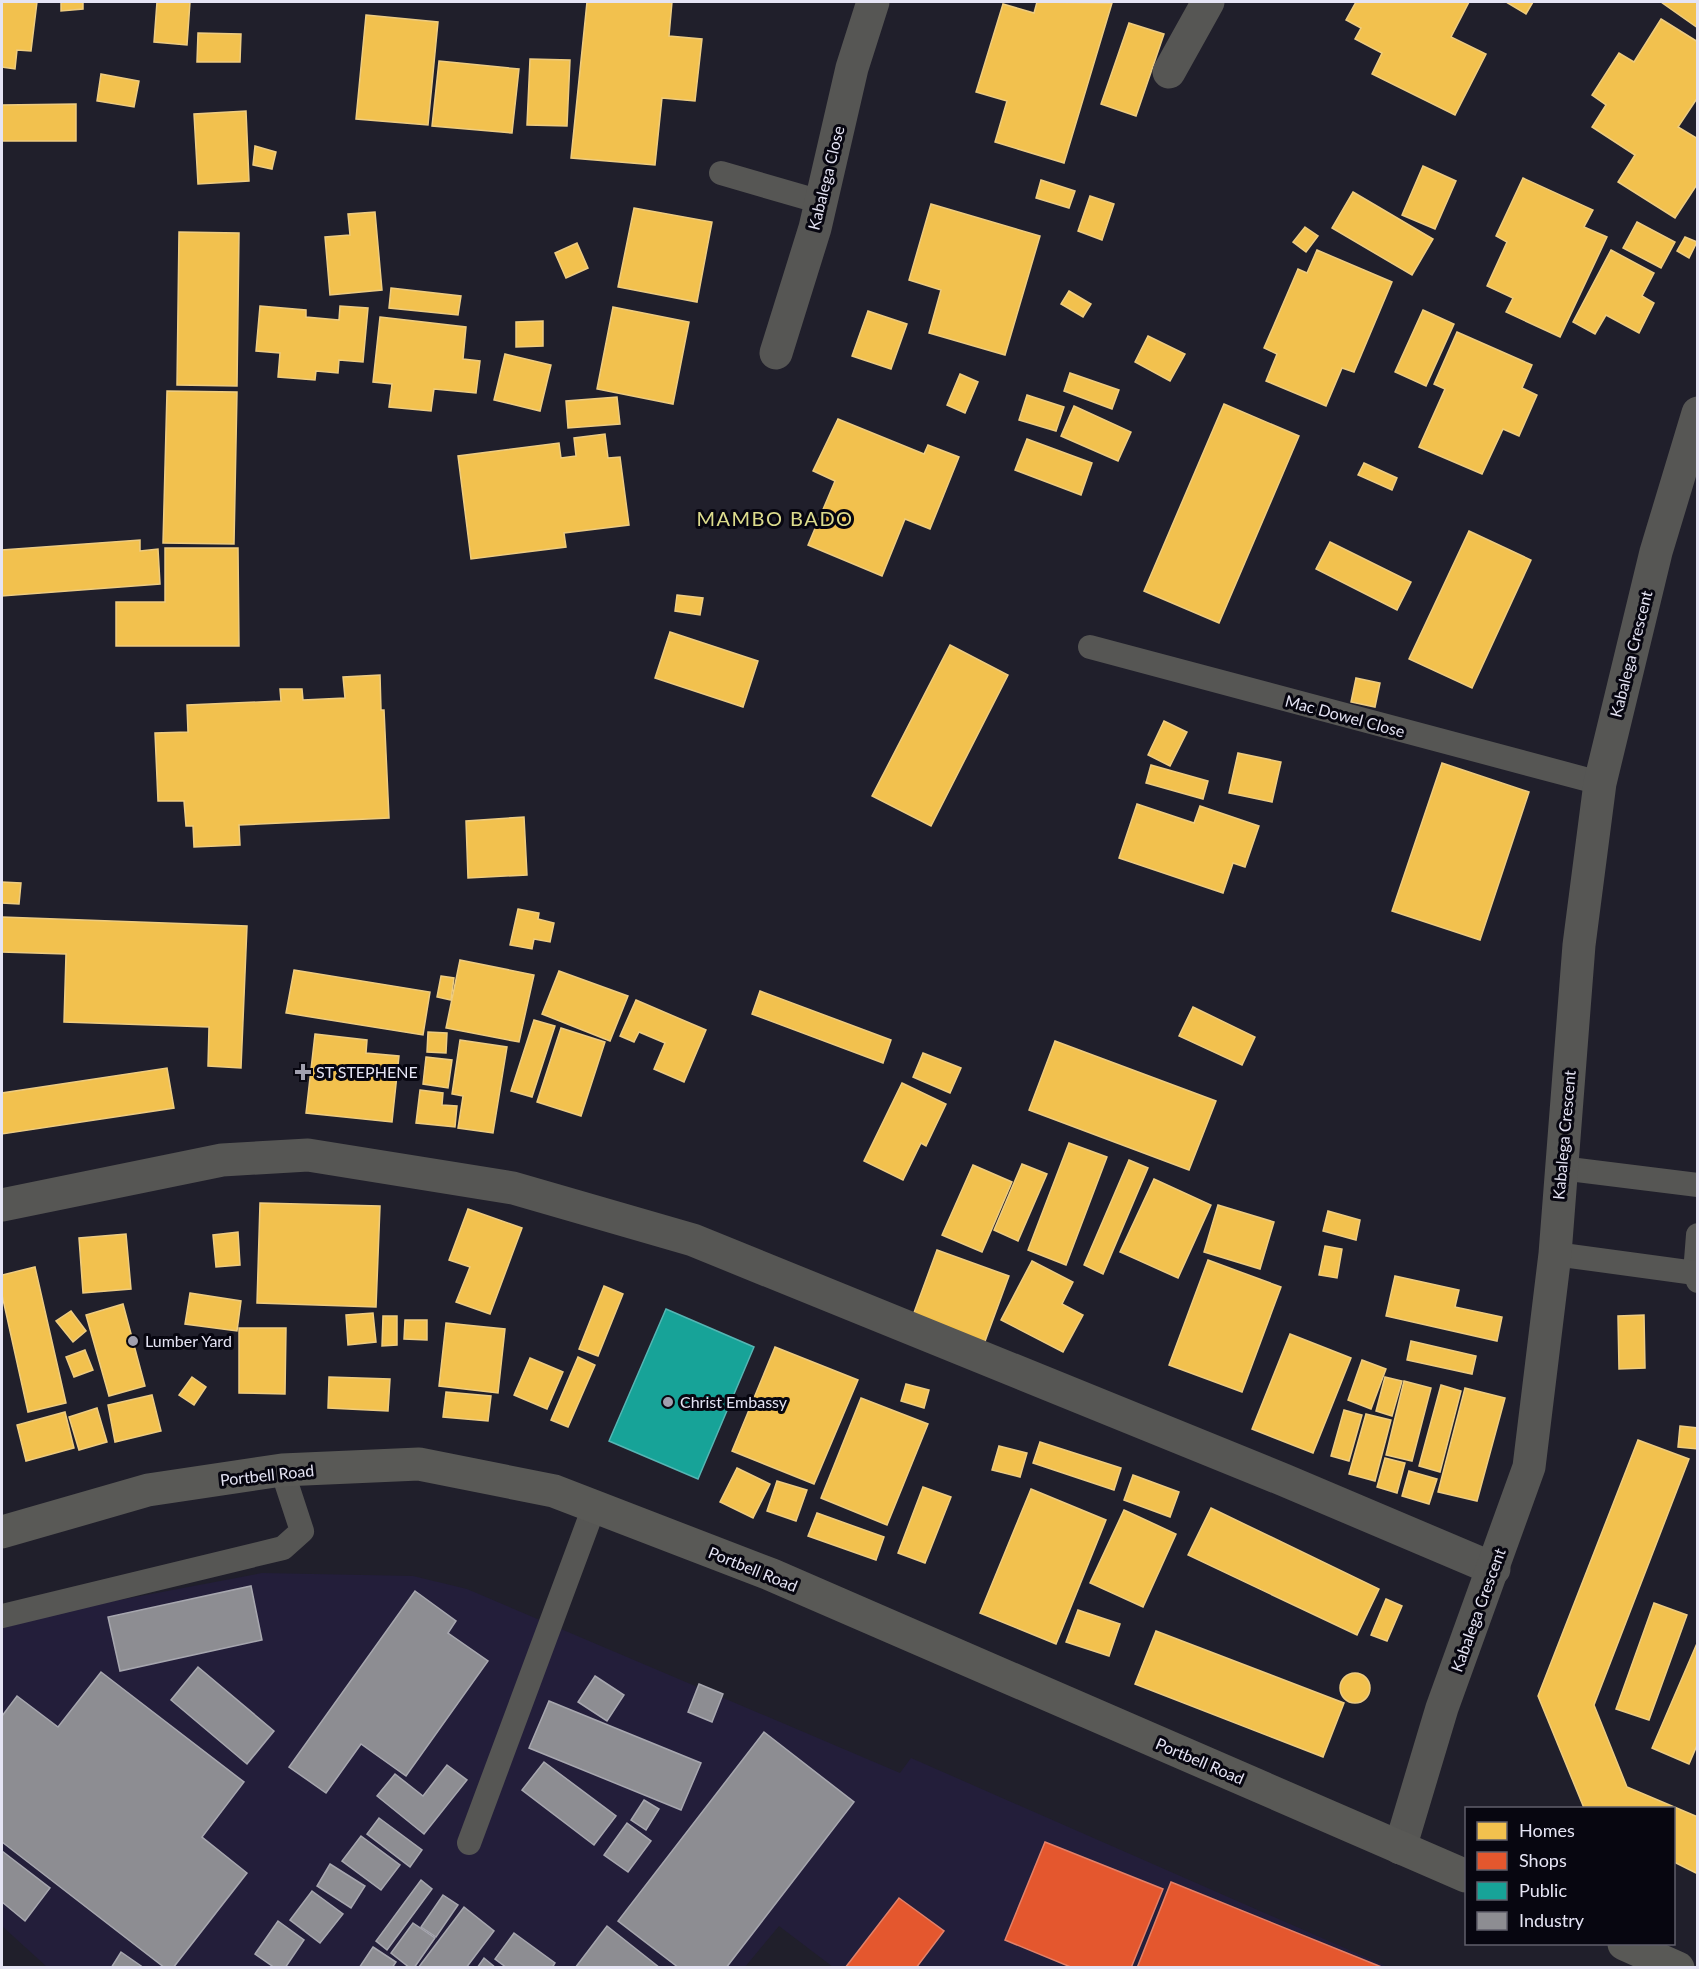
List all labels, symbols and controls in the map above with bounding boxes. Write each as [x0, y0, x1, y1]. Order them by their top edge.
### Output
street label: Kabalega Close [803, 124, 848, 232]
district label: MAMBO BADO [696, 506, 854, 530]
street label: Kabalega Crescent [1606, 588, 1656, 719]
street label: Mac Dowel Close [1283, 690, 1407, 741]
place label: ST STEPHENE [316, 1062, 418, 1081]
marker: ST STEPHENE [294, 1063, 312, 1081]
street label: Kabalega Crescent [1548, 1069, 1579, 1201]
place label: Lumber Yard [145, 1331, 232, 1350]
marker: Lumber Yard [126, 1334, 140, 1348]
place label: Christ Embassy [680, 1392, 788, 1411]
marker: Christ Embassy [661, 1395, 675, 1409]
street label: Portbell Road [219, 1460, 315, 1489]
street label: Portbell Road [706, 1542, 800, 1595]
street label: Kabalega Crescent [1446, 1545, 1509, 1674]
street label: Portbell Road [1153, 1733, 1247, 1788]
legend [1465, 1807, 1675, 1945]
text: Homes [1519, 1819, 1575, 1841]
text: Shops [1519, 1849, 1567, 1871]
text: Public [1519, 1879, 1567, 1901]
text: Industry [1519, 1909, 1585, 1931]

